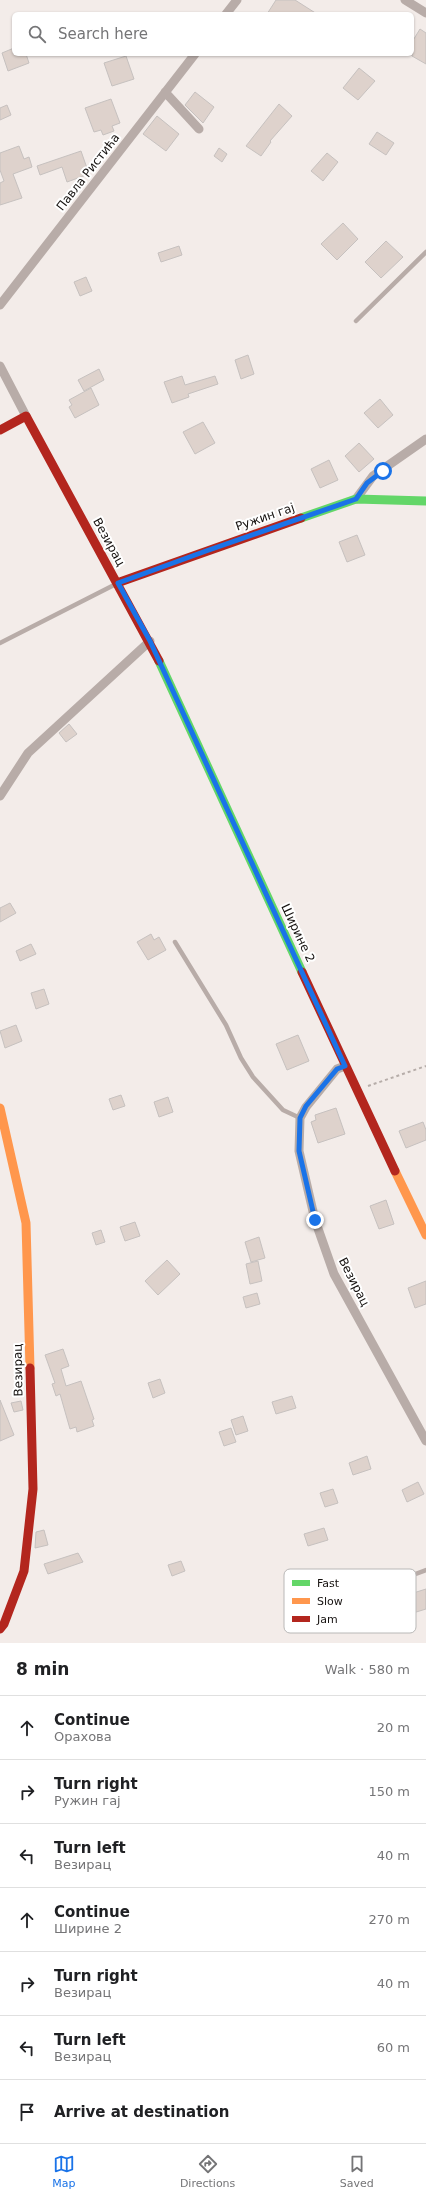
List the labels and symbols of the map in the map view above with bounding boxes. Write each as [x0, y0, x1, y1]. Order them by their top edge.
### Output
street label: Павла Ристића [54, 131, 122, 213]
route start [374, 462, 392, 480]
street label: Ружин гај [234, 500, 296, 534]
street label: Везирац [90, 515, 128, 569]
street label: Ширине 2 [278, 902, 318, 964]
route end [306, 1211, 324, 1229]
street label: Везирац [336, 1255, 372, 1309]
street label: Везирац [11, 1343, 25, 1397]
legend [284, 1569, 416, 1633]
text: Fast [317, 1577, 340, 1590]
text: Slow [317, 1595, 343, 1608]
text: Jam [316, 1613, 338, 1626]

